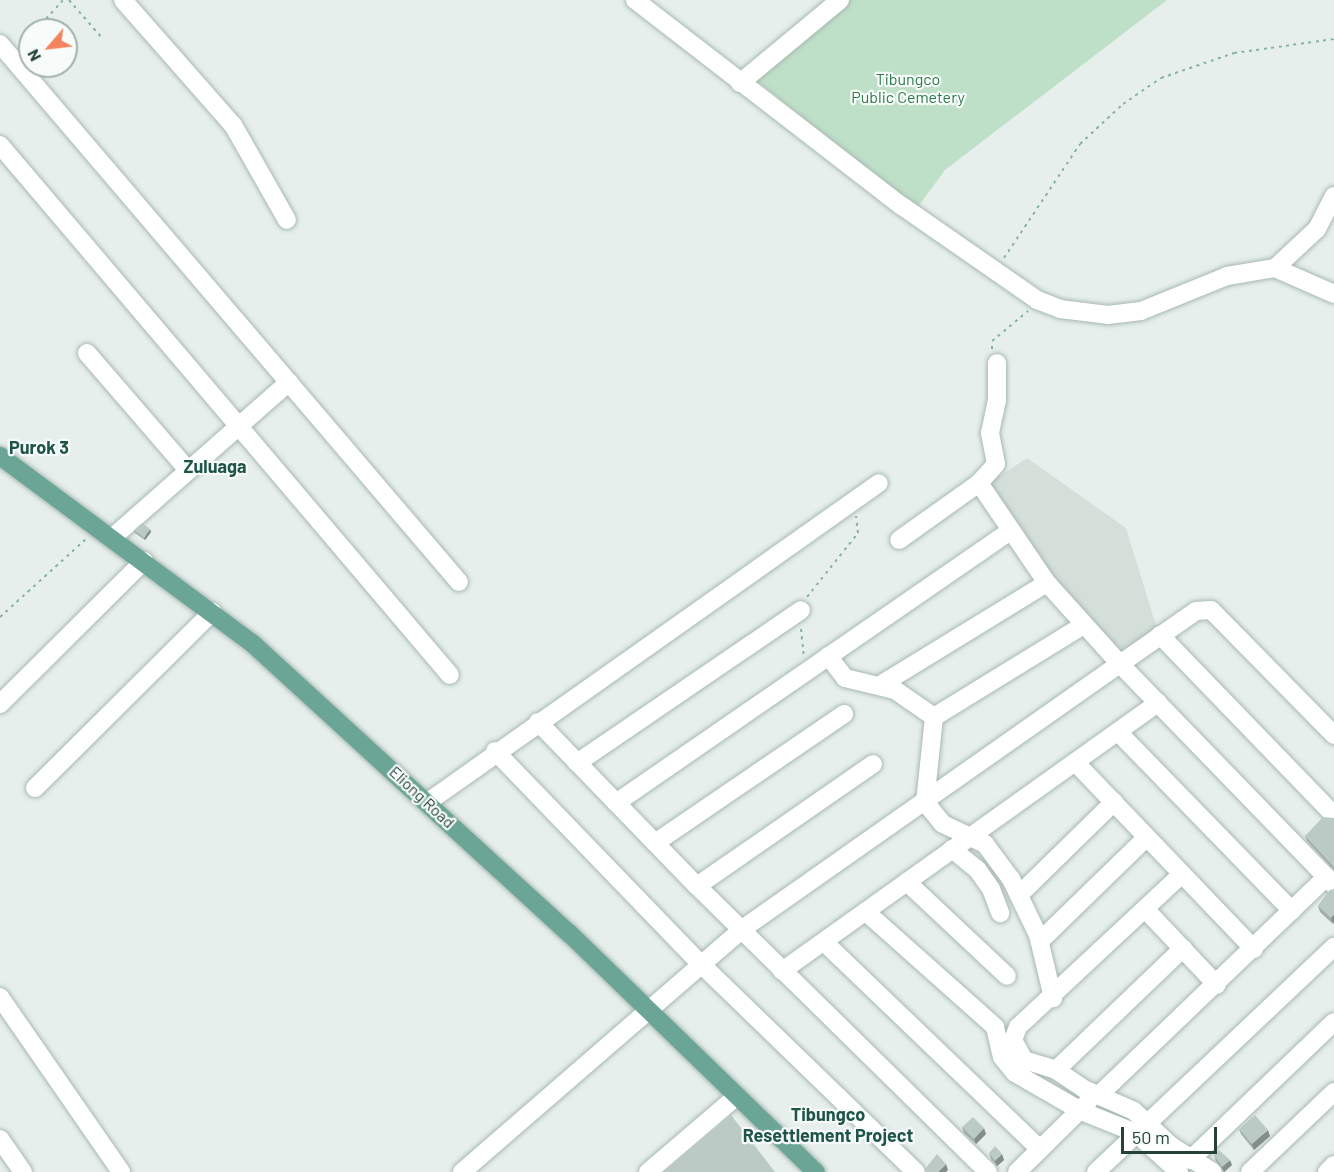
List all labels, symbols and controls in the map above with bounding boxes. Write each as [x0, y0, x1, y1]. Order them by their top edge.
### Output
north arrow [18, 18, 78, 78]
text: N [23, 47, 44, 65]
park label: Tibungco Public Cemetery [851, 69, 965, 107]
district label: Purok 3 [9, 436, 69, 458]
district label: Zuluaga [183, 455, 247, 477]
street label: Eliong Road [385, 762, 459, 832]
district label: Tibungco Resettlement Project [743, 1104, 913, 1146]
scale bar [1124, 1115, 1220, 1153]
text: 50 m [1132, 1126, 1170, 1148]

